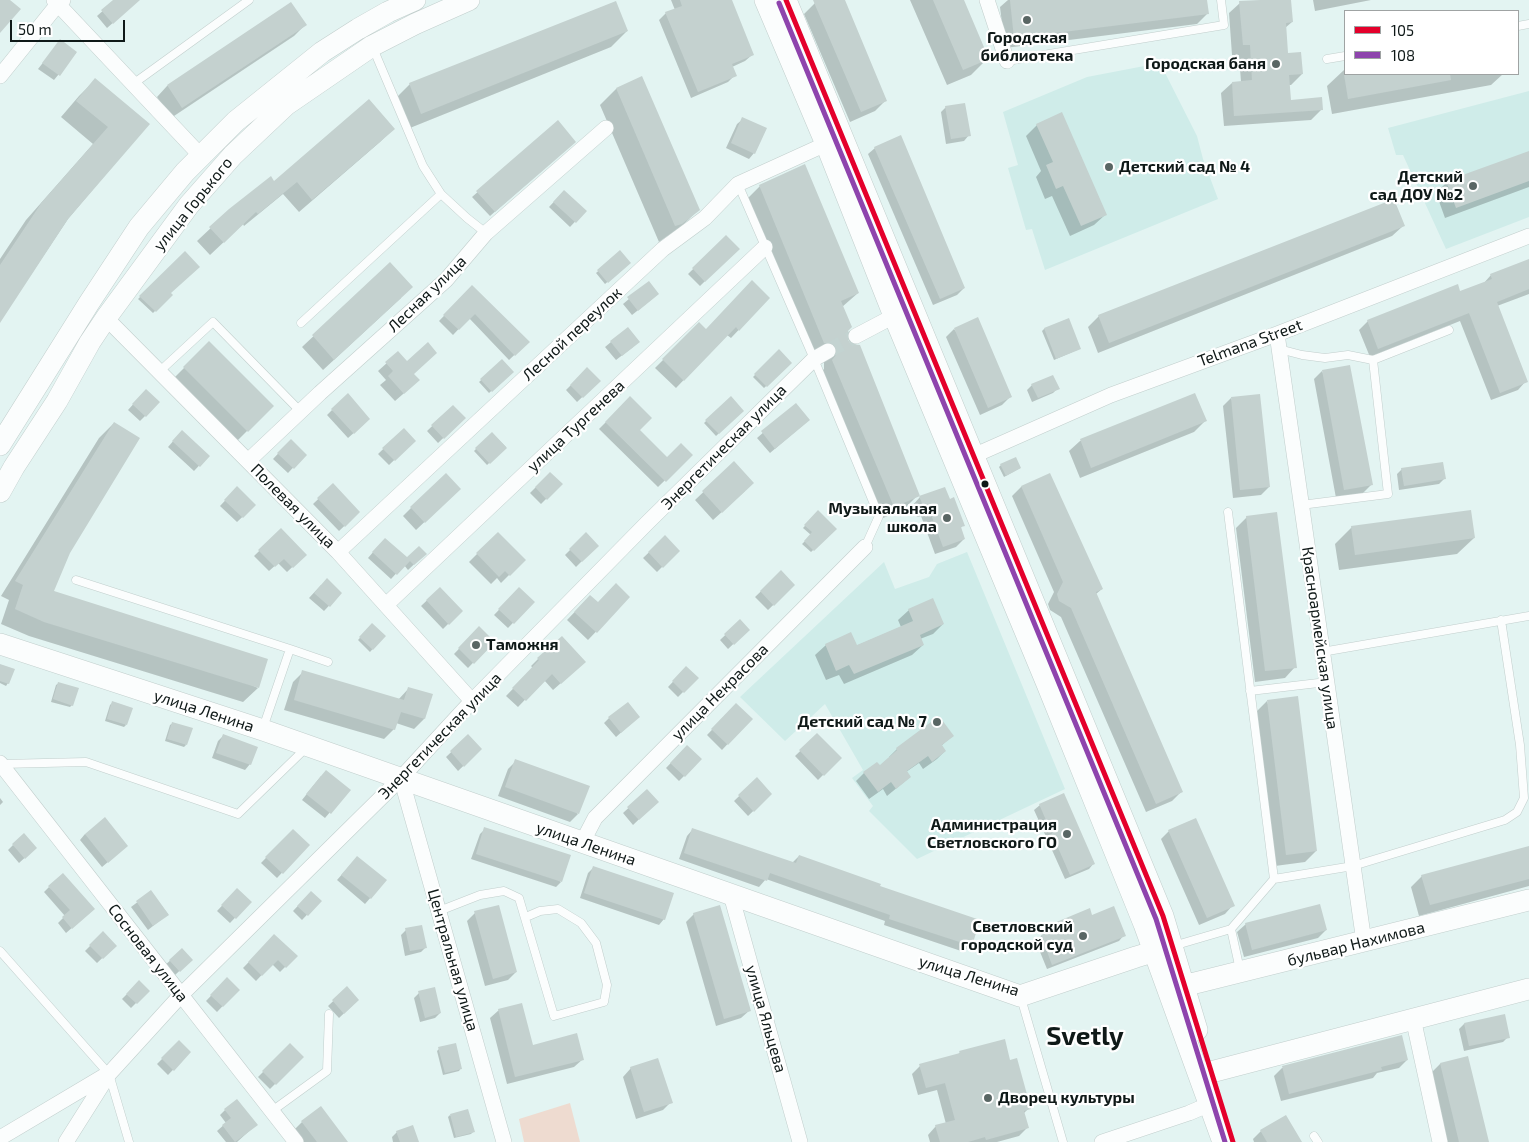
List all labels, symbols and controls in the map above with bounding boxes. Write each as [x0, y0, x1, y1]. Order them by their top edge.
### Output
scale bar [12, 10, 128, 42]
legend [1344, 10, 1519, 75]
marker: Городская библиотека [1021, 14, 1033, 26]
text: 50 m [18, 20, 52, 38]
text: 105 [1391, 21, 1414, 39]
place label: Городская библиотека [981, 28, 1073, 66]
text: 108 [1391, 46, 1415, 64]
place label: Городская баня [1145, 54, 1266, 74]
marker: Городская баня [1270, 58, 1282, 70]
street label: улица Горького [149, 153, 237, 255]
place label: Детский сад № 4 [1119, 157, 1250, 177]
marker: Детский сад № 4 [1103, 161, 1115, 173]
place label: Детский сад ДОУ №2 [1370, 167, 1463, 205]
marker: Детский сад ДОУ №2 [1467, 180, 1479, 192]
street label: Лесная улица [384, 252, 470, 336]
street label: Лесной переулок [518, 283, 626, 385]
street label: Telmana Street [1195, 315, 1305, 371]
street label: улица Тургенева [523, 376, 629, 476]
street label: Энергетическая улица [658, 381, 790, 513]
street label: Полевая улица [247, 460, 339, 552]
unlabelled marker [980, 479, 990, 489]
place label: Музыкальная школа [828, 499, 937, 537]
marker: Музыкальная школа [941, 512, 953, 524]
street label: Красноармейская улица [1298, 545, 1342, 731]
place label: Таможня [486, 635, 559, 655]
marker: Таможня [470, 639, 482, 651]
street label: улица Некрасова [668, 640, 772, 744]
street label: Энергетическая улица [375, 669, 505, 803]
street label: улица Ленина [152, 686, 256, 736]
place label: Детский сад № 7 [797, 712, 927, 732]
marker: Детский сад № 7 [931, 716, 943, 728]
place label: Администрация Светловского ГО [927, 815, 1057, 853]
street label: улица Ленина [534, 818, 638, 870]
marker: Администрация Светловского ГО [1061, 828, 1073, 840]
street label: Центральная улица [423, 887, 483, 1033]
street label: Сосновая улица [104, 900, 192, 1006]
place label: Светловский городской суд [961, 917, 1073, 955]
street label: бульвар Нахимова [1285, 918, 1427, 970]
marker: Светловский городской суд [1077, 930, 1089, 942]
street label: улица Ленина [916, 952, 1022, 1000]
street label: улица Яльцева [741, 963, 791, 1075]
district label: Svetly [1046, 1020, 1124, 1052]
place label: Дворец культуры [998, 1088, 1135, 1108]
marker: Дворец культуры [982, 1092, 994, 1104]

